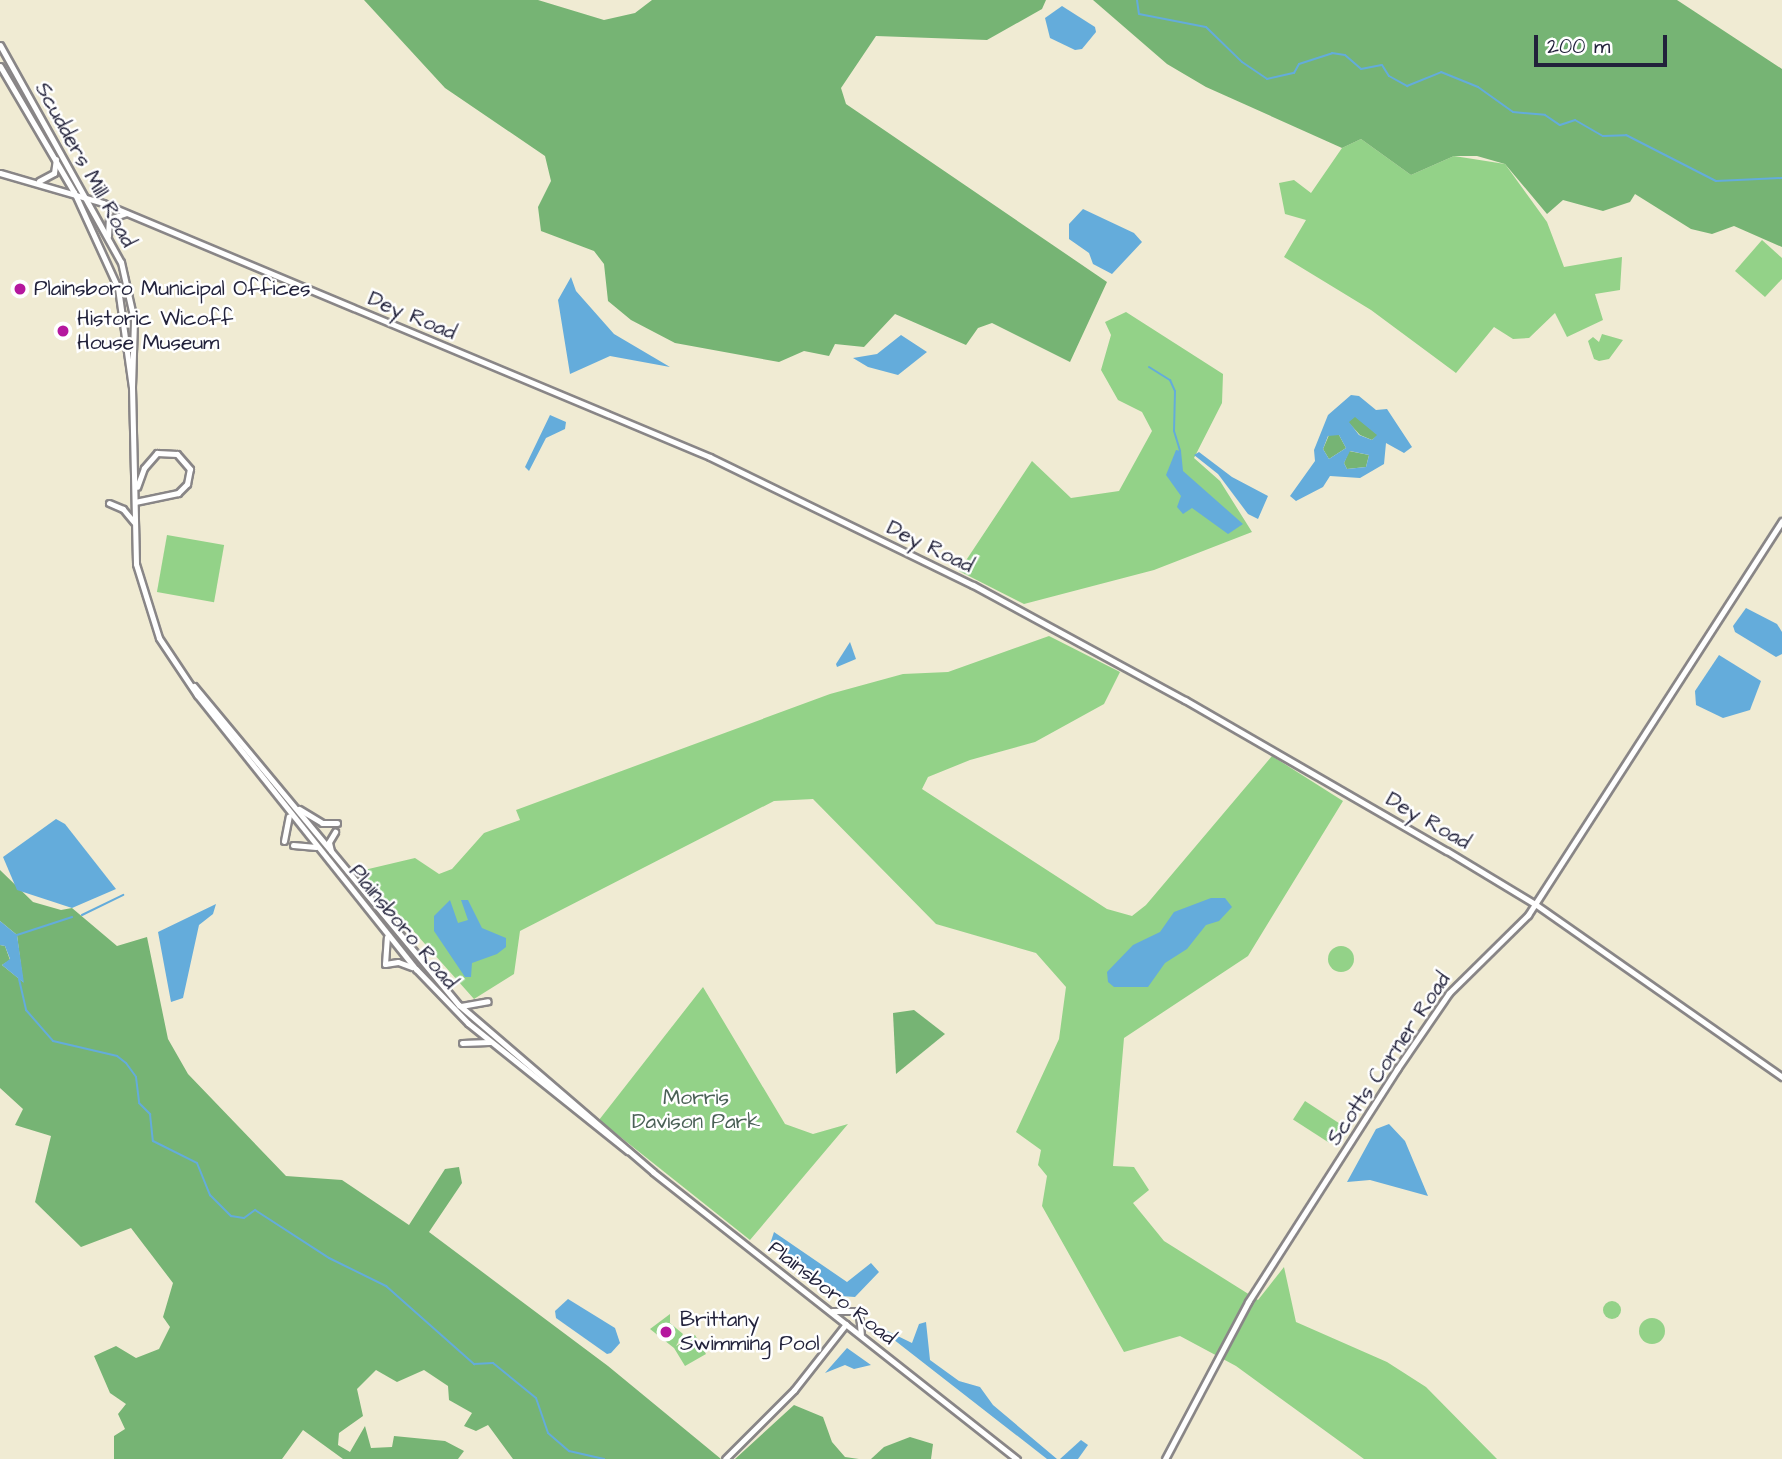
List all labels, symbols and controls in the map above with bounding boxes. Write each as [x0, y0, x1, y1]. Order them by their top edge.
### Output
scale bar [1537, 21, 1670, 65]
text: 200 m [1547, 32, 1610, 61]
street label: Scudders Mill Road [29, 78, 141, 252]
place label: Plainsboro Municipal Offices [34, 276, 311, 302]
marker: Plainsboro Municipal Offices [12, 281, 28, 297]
street label: Dey Road [364, 286, 460, 346]
place label: Historic Wicoff House Museum [77, 306, 233, 356]
marker: Historic Wicoff House Museum [55, 323, 71, 339]
street label: Dey Road [883, 515, 977, 579]
street label: Dey Road [1381, 787, 1475, 855]
street label: Plainsboro Road [343, 859, 463, 995]
street label: Scotts Corner Road [1322, 968, 1456, 1150]
park label: Morris Davison Park [632, 1085, 760, 1135]
street label: Plainsboro Road [763, 1235, 901, 1351]
place label: Brittany Swimming Pool [680, 1307, 820, 1357]
marker: Brittany Swimming Pool [658, 1324, 674, 1340]

